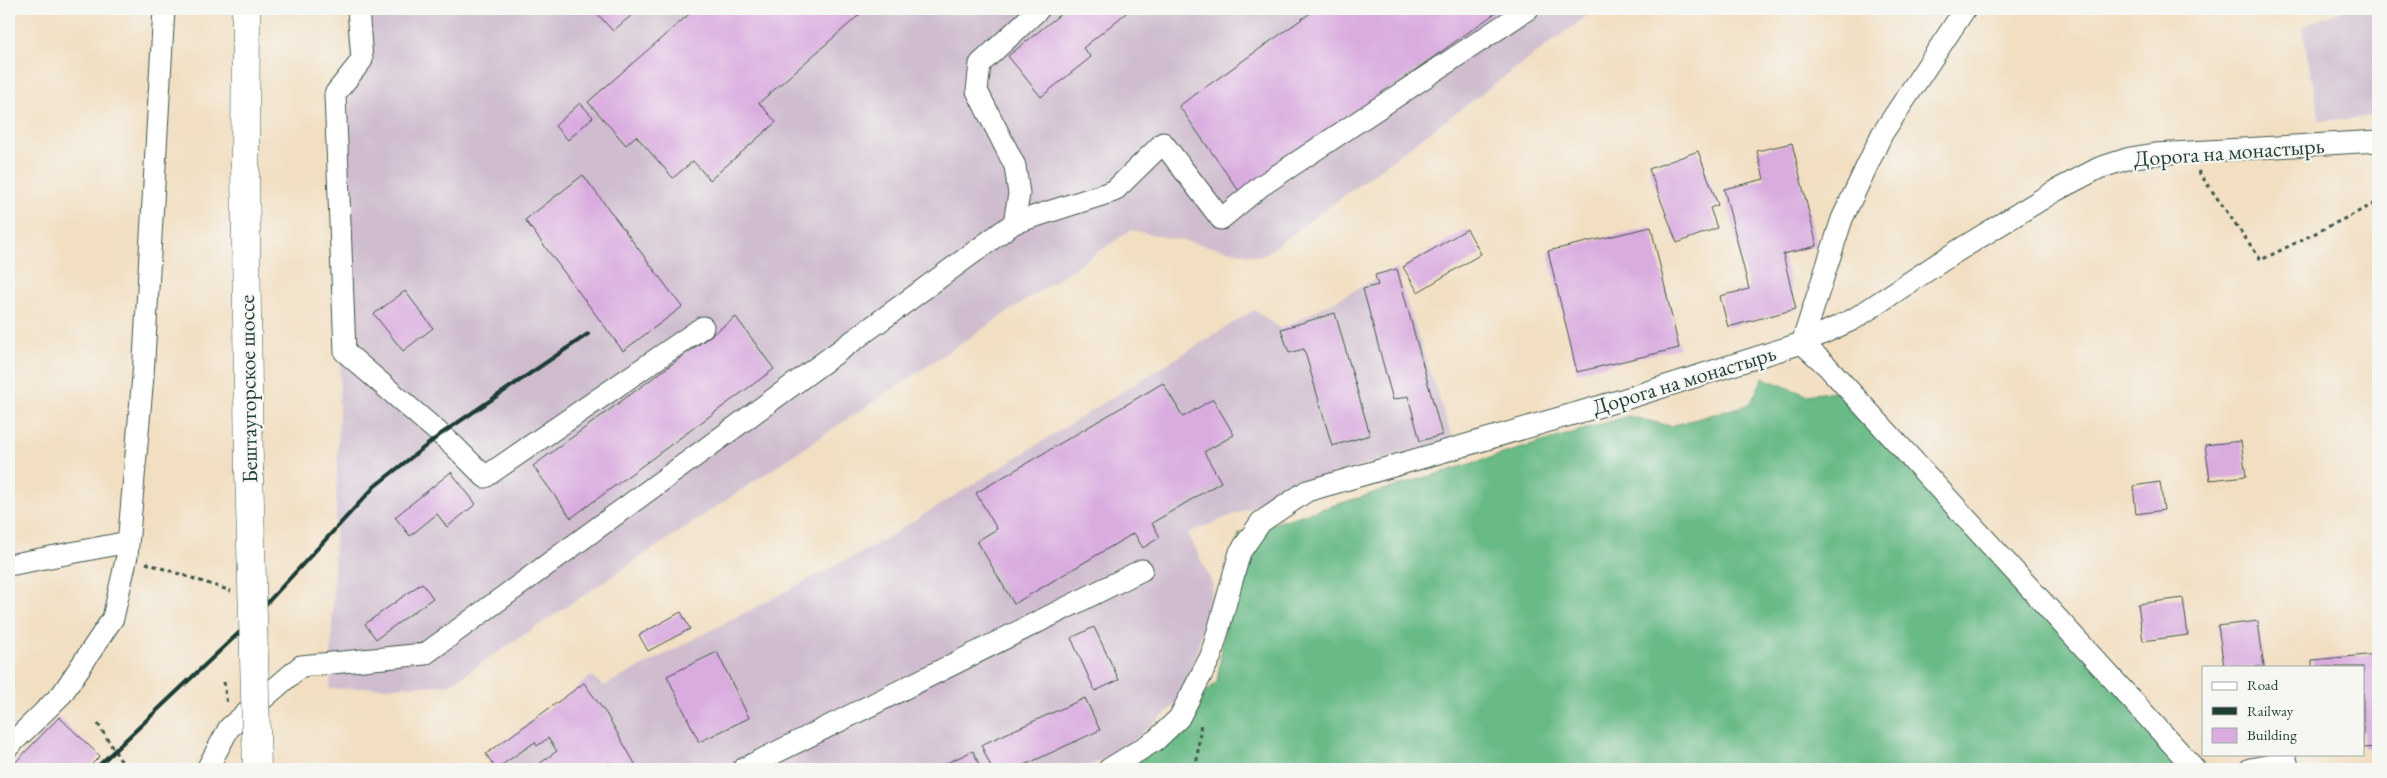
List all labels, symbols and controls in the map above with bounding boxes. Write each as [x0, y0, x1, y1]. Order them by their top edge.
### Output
street label: Дорога на монастырь [2133, 131, 2325, 173]
street label: Бештаугорское шоссе [232, 294, 264, 483]
street label: Дорога на монастырь [1588, 338, 1780, 422]
legend [2202, 666, 2364, 756]
text: Road [2247, 675, 2279, 694]
text: Railway [2247, 701, 2294, 720]
text: Building [2247, 725, 2297, 744]

